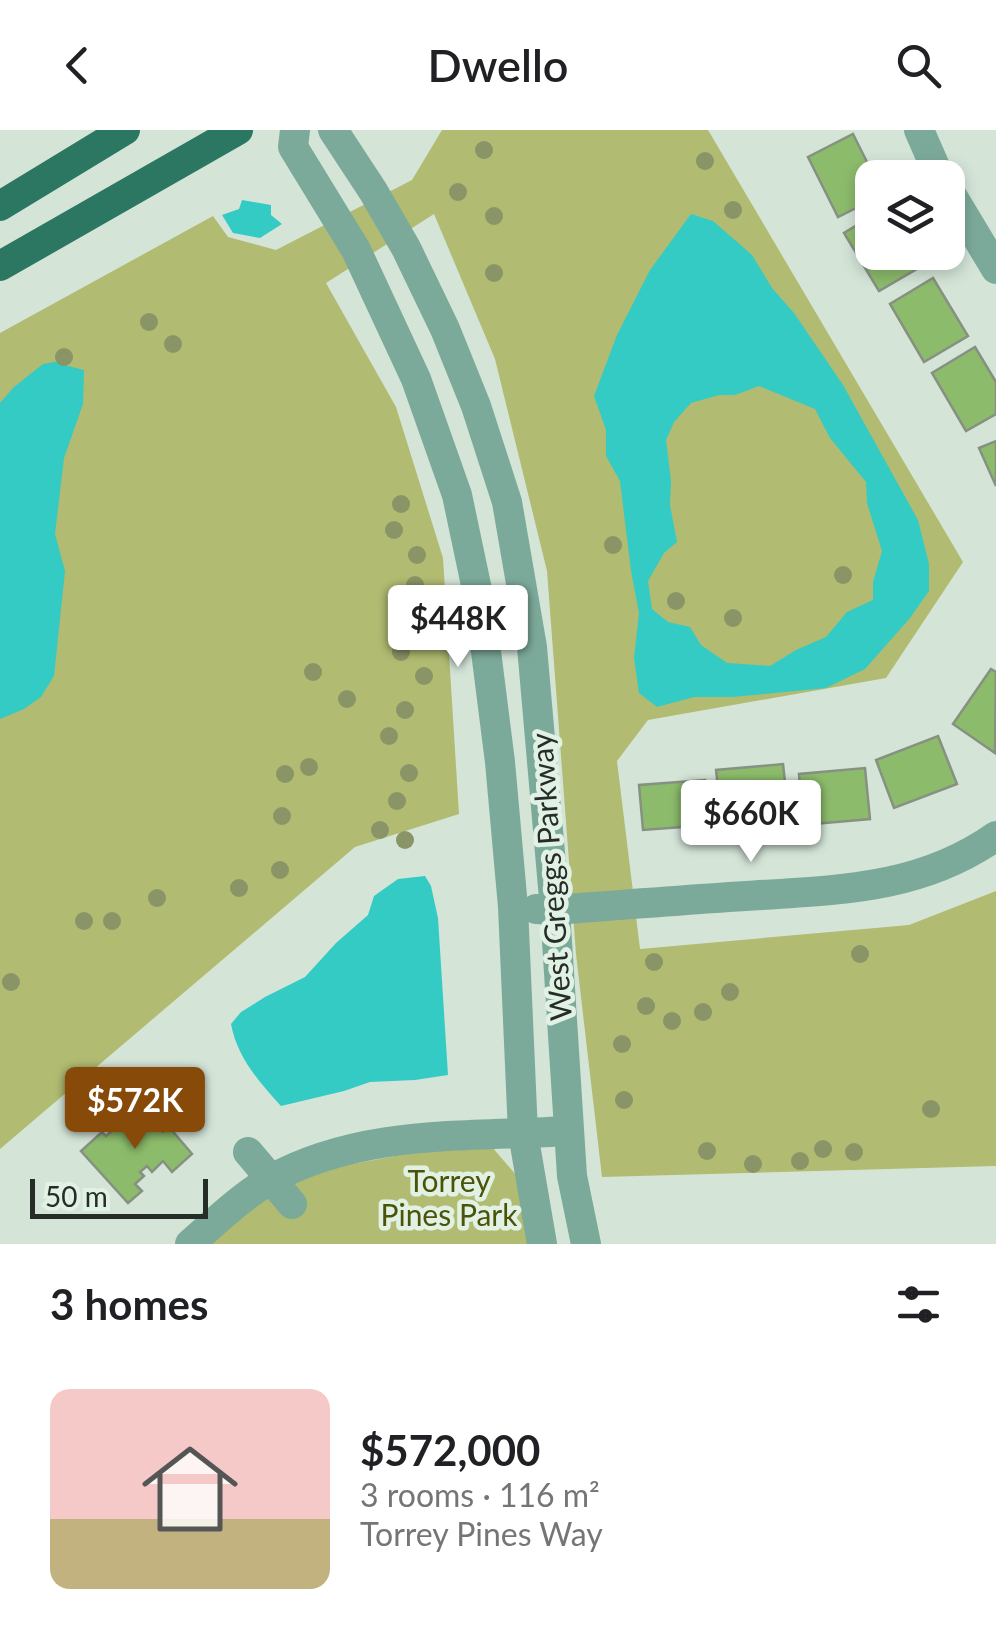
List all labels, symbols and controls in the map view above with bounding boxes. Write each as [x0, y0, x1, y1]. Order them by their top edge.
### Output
icon: back [50, 38, 105, 93]
text: Dwello [427, 38, 569, 92]
icon: search [891, 38, 946, 93]
map controls [855, 160, 965, 270]
button: layers [855, 160, 965, 270]
pin: $448K [388, 585, 528, 670]
text: $448K [410, 598, 506, 637]
street label: West Greggs Parkway [522, 731, 578, 1022]
pin: $660K [681, 780, 821, 865]
text: $660K [703, 793, 799, 832]
pin: $572K [65, 1067, 205, 1152]
text: $572K [87, 1080, 183, 1119]
park label: Torrey Pines Park [381, 1162, 518, 1232]
scale bar [30, 1174, 208, 1218]
text: 50 m [45, 1179, 108, 1213]
icon: filters [891, 1277, 946, 1332]
text: 3 homes [50, 1279, 208, 1329]
text: $572,000 [360, 1425, 540, 1475]
icon: home [130, 1429, 250, 1549]
text: 3 rooms · 116 m² [360, 1475, 600, 1514]
text: Torrey Pines Way [360, 1514, 603, 1553]

